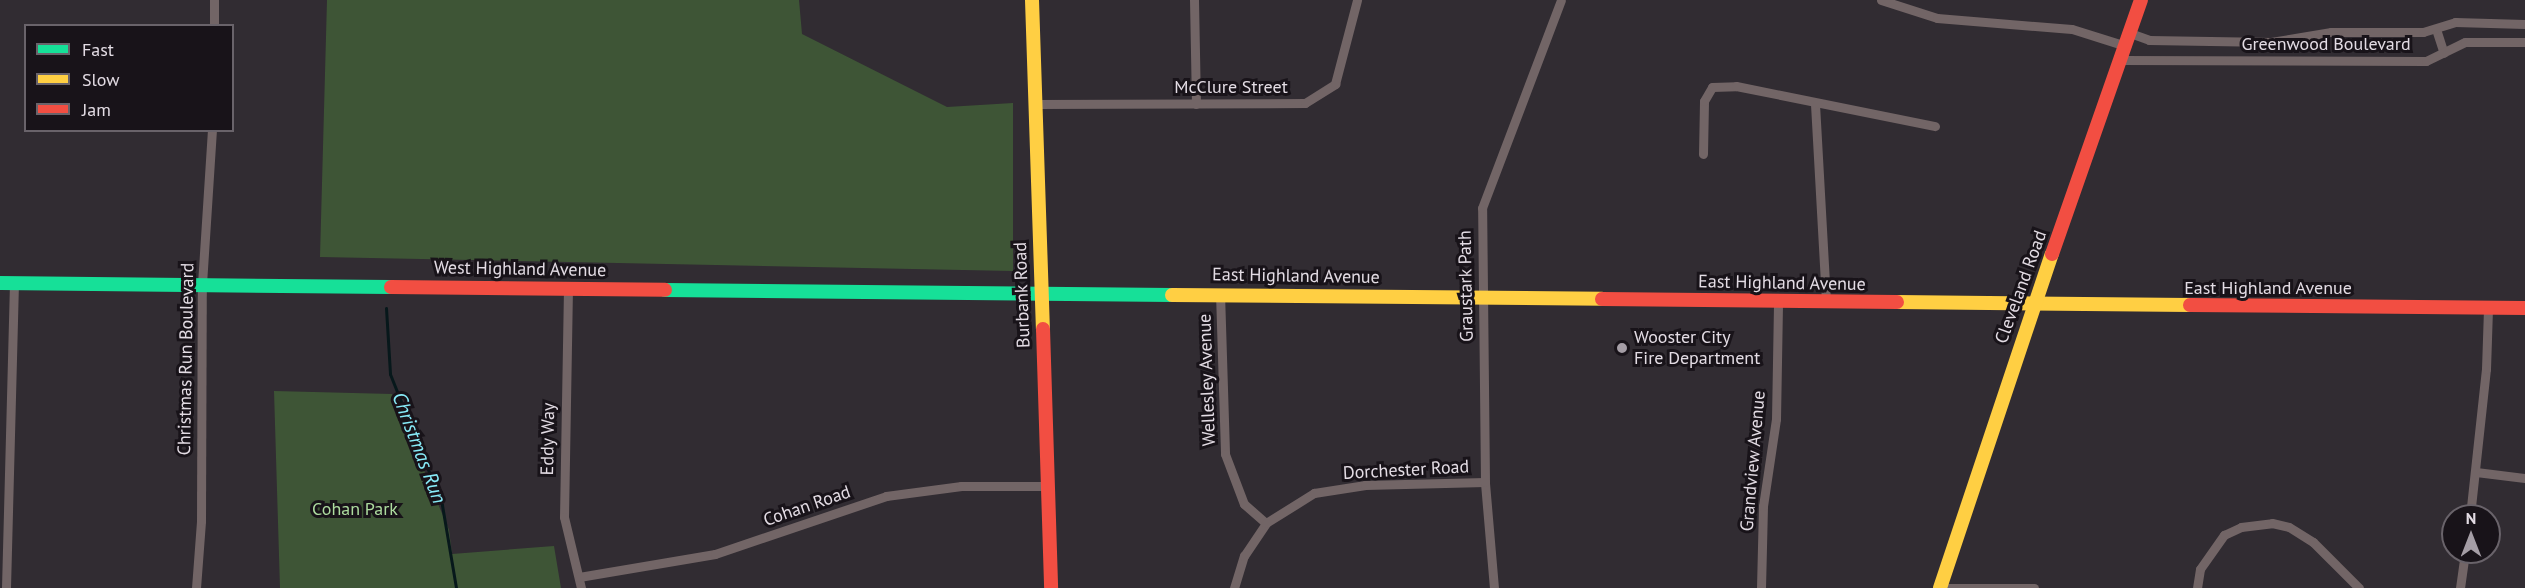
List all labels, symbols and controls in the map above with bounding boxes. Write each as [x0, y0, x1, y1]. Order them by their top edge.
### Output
legend [24, 24, 234, 132]
street label: Greenwood Boulevard [2241, 33, 2411, 55]
text: Fast [82, 38, 114, 61]
text: Slow [82, 68, 120, 91]
street label: McClure Street [1174, 76, 1288, 98]
text: Jam [82, 98, 111, 121]
street label: Cleveland Road [1991, 228, 2051, 346]
street label: Graustark Path [1454, 230, 1478, 342]
street label: Burbank Road [1009, 241, 1035, 349]
street label: West Highland Avenue [433, 257, 607, 281]
street label: Christmas Run Boulevard [174, 262, 198, 456]
street label: East Highland Avenue [1212, 264, 1380, 288]
street label: East Highland Avenue [1698, 271, 1866, 295]
street label: East Highland Avenue [2184, 277, 2352, 299]
street label: Wellesley Avenue [1194, 313, 1220, 447]
place label: Wooster City Fire Department [1634, 327, 1760, 370]
marker: Wooster City Fire Department [1615, 341, 1629, 355]
water label: Christmas Run [387, 389, 451, 507]
street label: Grandview Avenue [1736, 389, 1770, 533]
street label: Eddy Way [537, 402, 559, 476]
street label: Dorchester Road [1342, 456, 1470, 484]
street label: Cohan Road [761, 481, 853, 531]
park label: Cohan Park [312, 498, 398, 520]
north arrow [2441, 504, 2501, 564]
text: N [2466, 508, 2476, 528]

